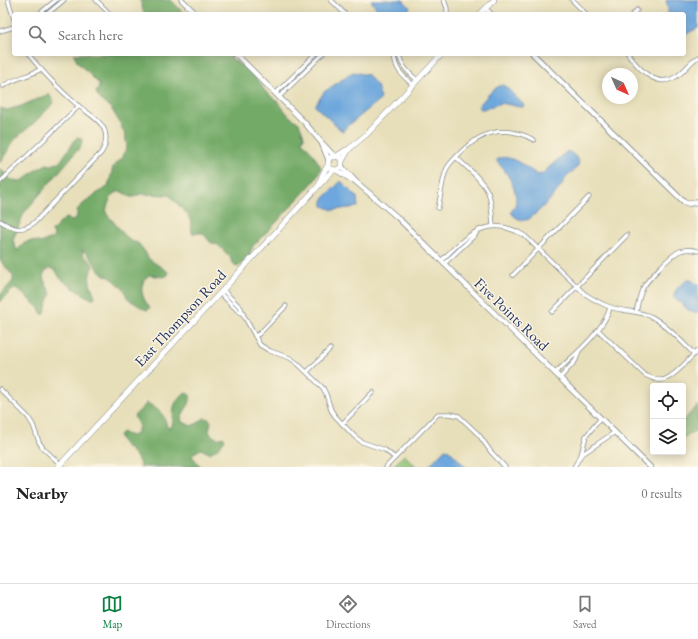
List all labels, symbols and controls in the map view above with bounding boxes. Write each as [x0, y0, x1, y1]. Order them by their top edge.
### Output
search box [12, 12, 686, 56]
icon: search [26, 23, 48, 45]
text: Search here [58, 25, 123, 44]
north arrow [602, 68, 638, 104]
street label: East Thompson Road [130, 265, 230, 371]
street label: Five Points Road [471, 274, 554, 355]
map controls [650, 383, 686, 455]
button: locate [650, 383, 686, 419]
button: layers [650, 419, 686, 455]
text: Nearby [16, 482, 68, 504]
text: 0 results [641, 485, 682, 502]
tab: Map [101, 593, 123, 631]
tab: Directions [326, 593, 370, 631]
tab: Saved [573, 593, 597, 631]

